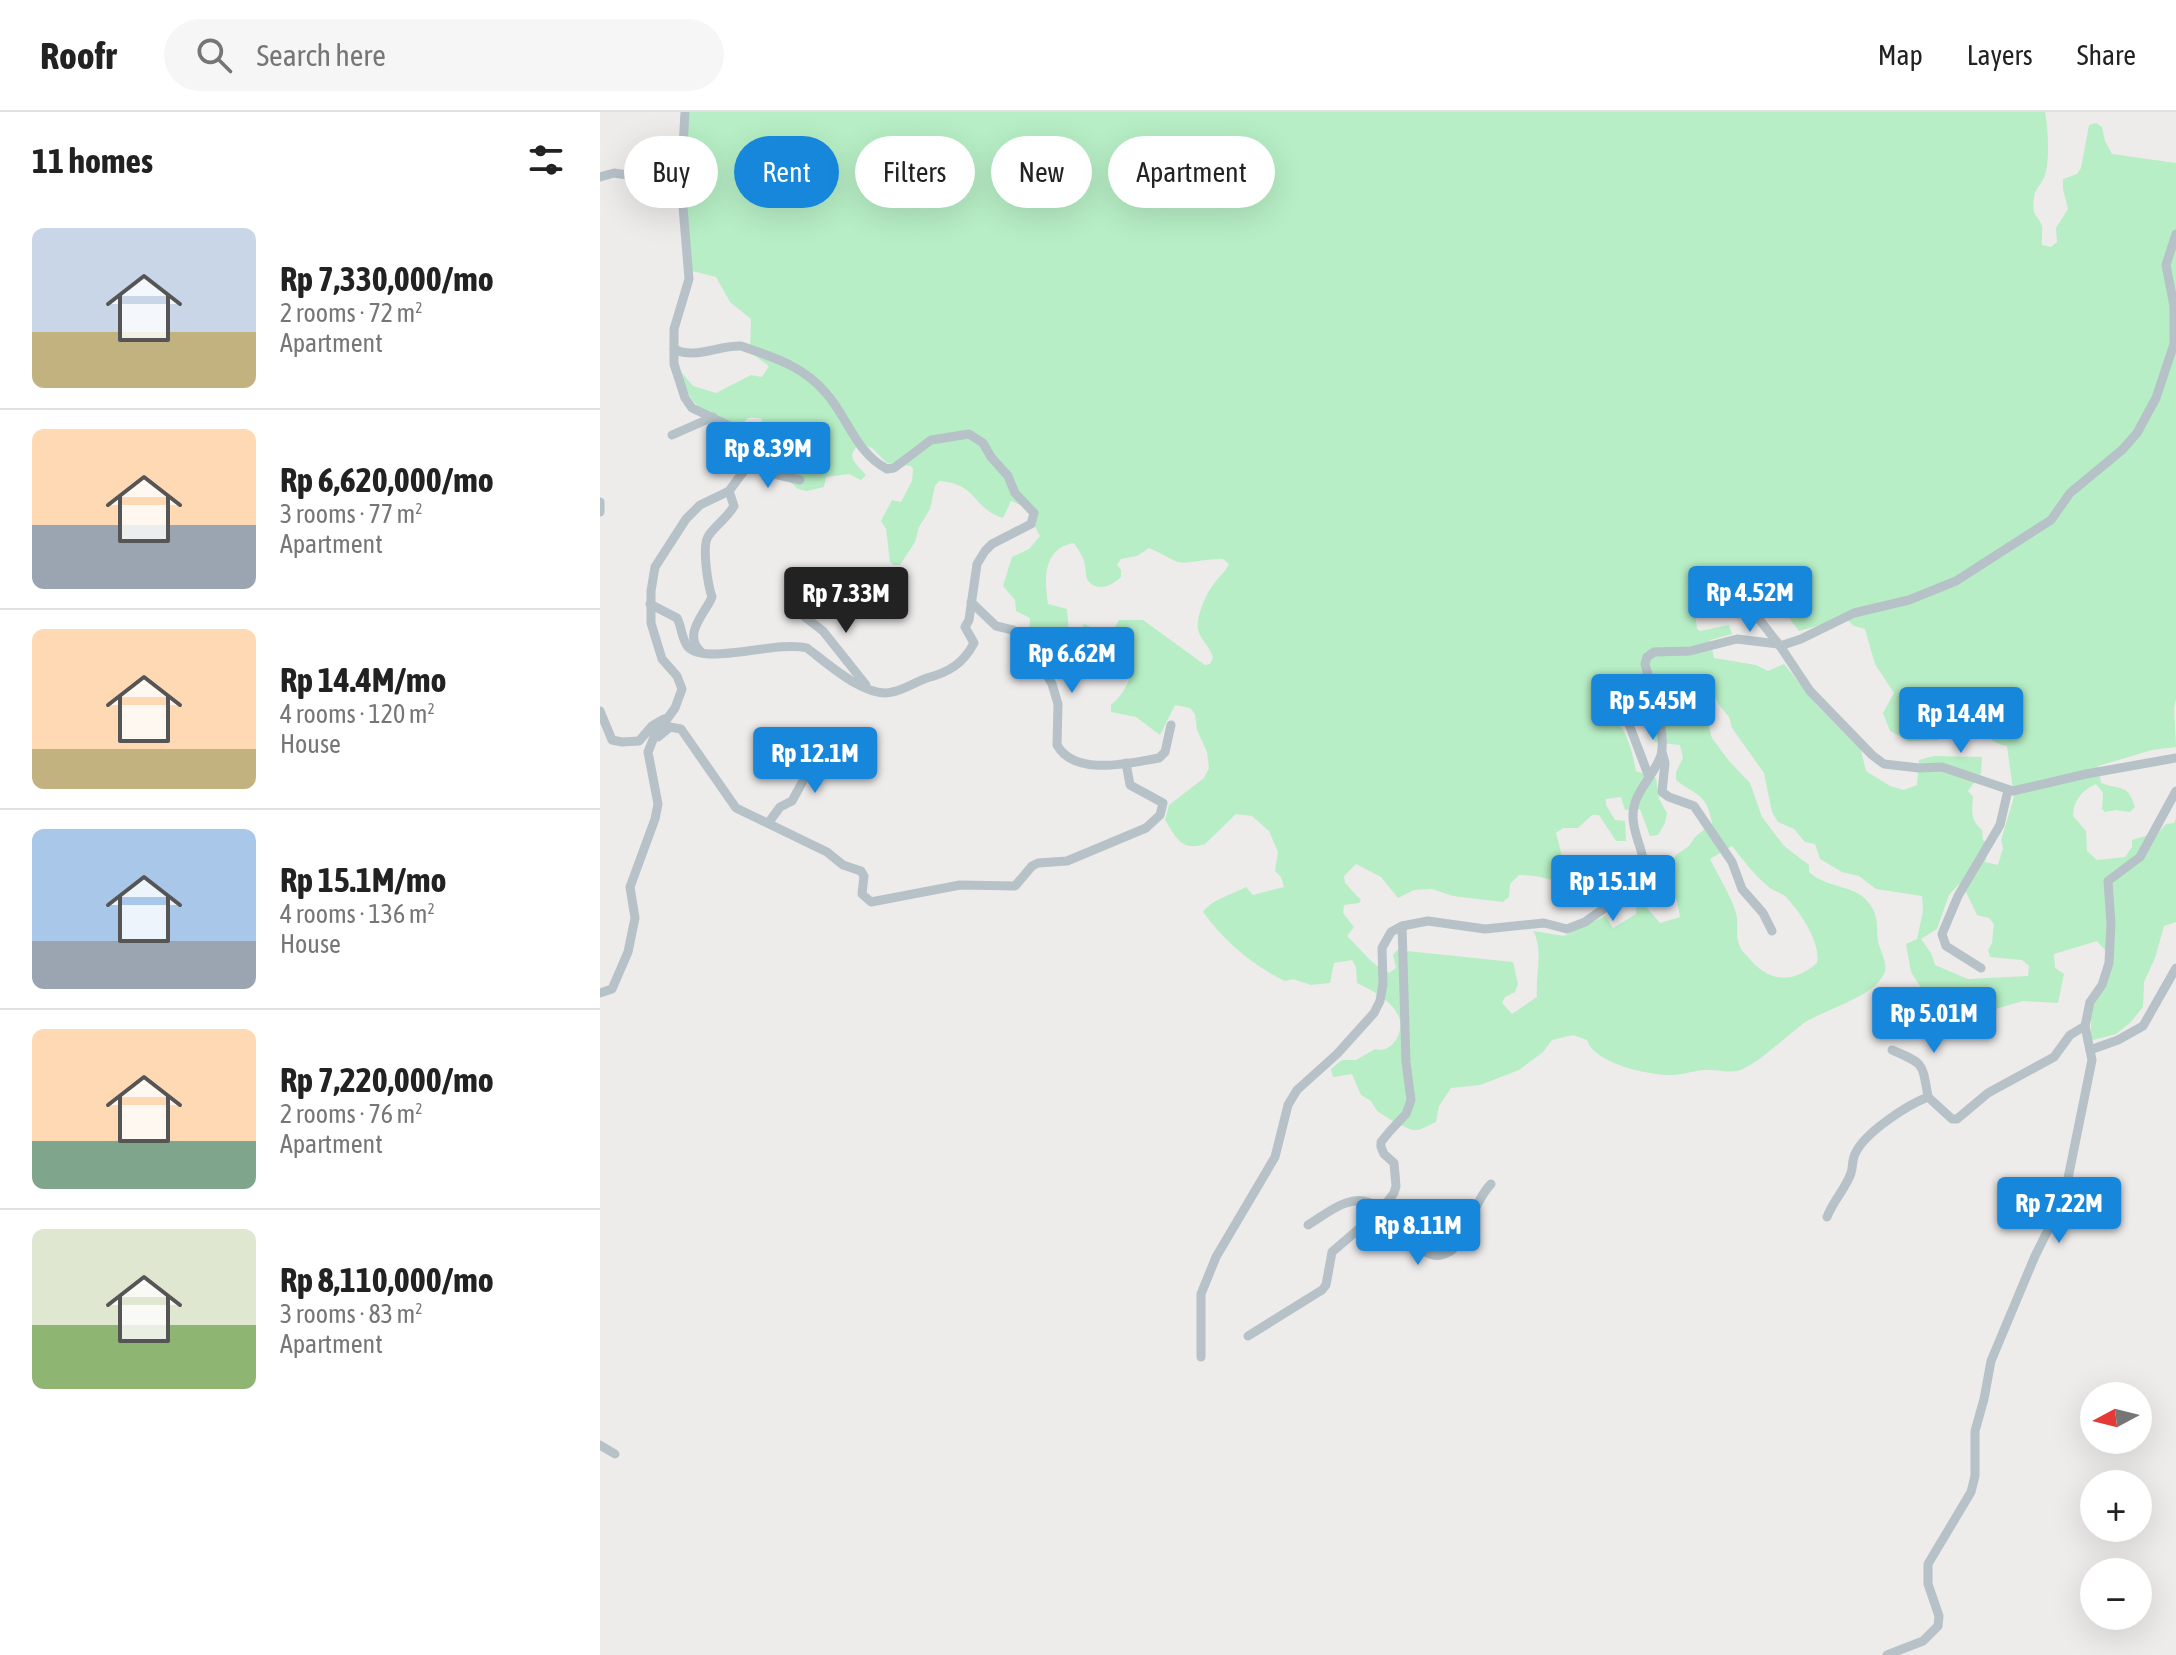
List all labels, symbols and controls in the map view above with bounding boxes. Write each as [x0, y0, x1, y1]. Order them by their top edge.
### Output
search box [164, 19, 724, 91]
icon: search [192, 33, 236, 77]
text: Roofr [40, 34, 116, 77]
text: Search here [256, 38, 386, 72]
text: Map [1878, 39, 1923, 71]
text: Layers [1967, 39, 2033, 71]
text: Share [2077, 39, 2136, 71]
chip: Buy [624, 136, 718, 208]
chip: Rent [734, 136, 839, 208]
chip: Filters [855, 136, 975, 208]
chip: New [991, 136, 1092, 208]
chip: Apartment [1108, 136, 1275, 208]
icon: filters [524, 138, 568, 182]
text: 11 homes [32, 141, 153, 180]
text: Rp 7,330,000/mo [280, 259, 494, 298]
icon: home [96, 260, 192, 356]
text: 2 rooms · 72 m² [280, 298, 422, 328]
text: Apartment [280, 328, 383, 358]
pin: Rp 8.39M [685, 422, 851, 490]
text: Rp 8.39M [724, 433, 812, 463]
text: Rp 6,620,000/mo [280, 460, 494, 499]
icon: home [96, 461, 192, 557]
text: 3 rooms · 77 m² [280, 499, 422, 529]
text: Apartment [280, 529, 383, 559]
pin: Rp 4.52M [1667, 566, 1833, 634]
pin: Rp 7.33M [763, 567, 929, 635]
text: Rp 4.52M [1706, 577, 1794, 607]
text: Rp 7.33M [802, 578, 890, 608]
pin: Rp 6.62M [989, 627, 1155, 695]
text: Rp 6.62M [1028, 638, 1116, 668]
text: Rp 14.4M/mo [280, 660, 447, 699]
icon: home [96, 661, 192, 757]
pin: Rp 5.45M [1570, 674, 1736, 742]
text: Rp 5.45M [1609, 685, 1697, 715]
pin: Rp 14.4M [1878, 687, 2044, 755]
text: Rp 14.4M [1917, 698, 2005, 728]
text: 4 rooms · 120 m² [280, 699, 435, 729]
pin: Rp 12.1M [732, 727, 898, 795]
text: House [280, 729, 341, 759]
text: Rp 12.1M [771, 738, 859, 768]
pin: Rp 15.1M [1530, 855, 1696, 923]
text: Rp 15.1M/mo [280, 860, 447, 899]
icon: home [96, 861, 192, 957]
text: Rp 15.1M [1569, 866, 1657, 896]
text: 4 rooms · 136 m² [280, 899, 435, 929]
text: House [280, 929, 341, 959]
pin: Rp 5.01M [1851, 987, 2017, 1055]
text: Rp 5.01M [1890, 998, 1978, 1028]
text: Rp 7,220,000/mo [280, 1060, 494, 1099]
icon: home [96, 1061, 192, 1157]
text: 2 rooms · 76 m² [280, 1099, 422, 1129]
text: Apartment [280, 1129, 383, 1159]
pin: Rp 7.22M [1976, 1177, 2142, 1245]
text: Rp 7.22M [2015, 1188, 2103, 1218]
pin: Rp 8.11M [1335, 1199, 1501, 1267]
text: Rp 8.11M [1374, 1210, 1462, 1240]
text: Rp 8,110,000/mo [280, 1260, 494, 1299]
icon: home [96, 1261, 192, 1357]
text: 3 rooms · 83 m² [280, 1299, 422, 1329]
text: Apartment [280, 1329, 383, 1359]
north arrow [2080, 1382, 2152, 1454]
map controls [2080, 1382, 2152, 1630]
button: + [2080, 1470, 2152, 1542]
button: − [2080, 1558, 2152, 1630]

